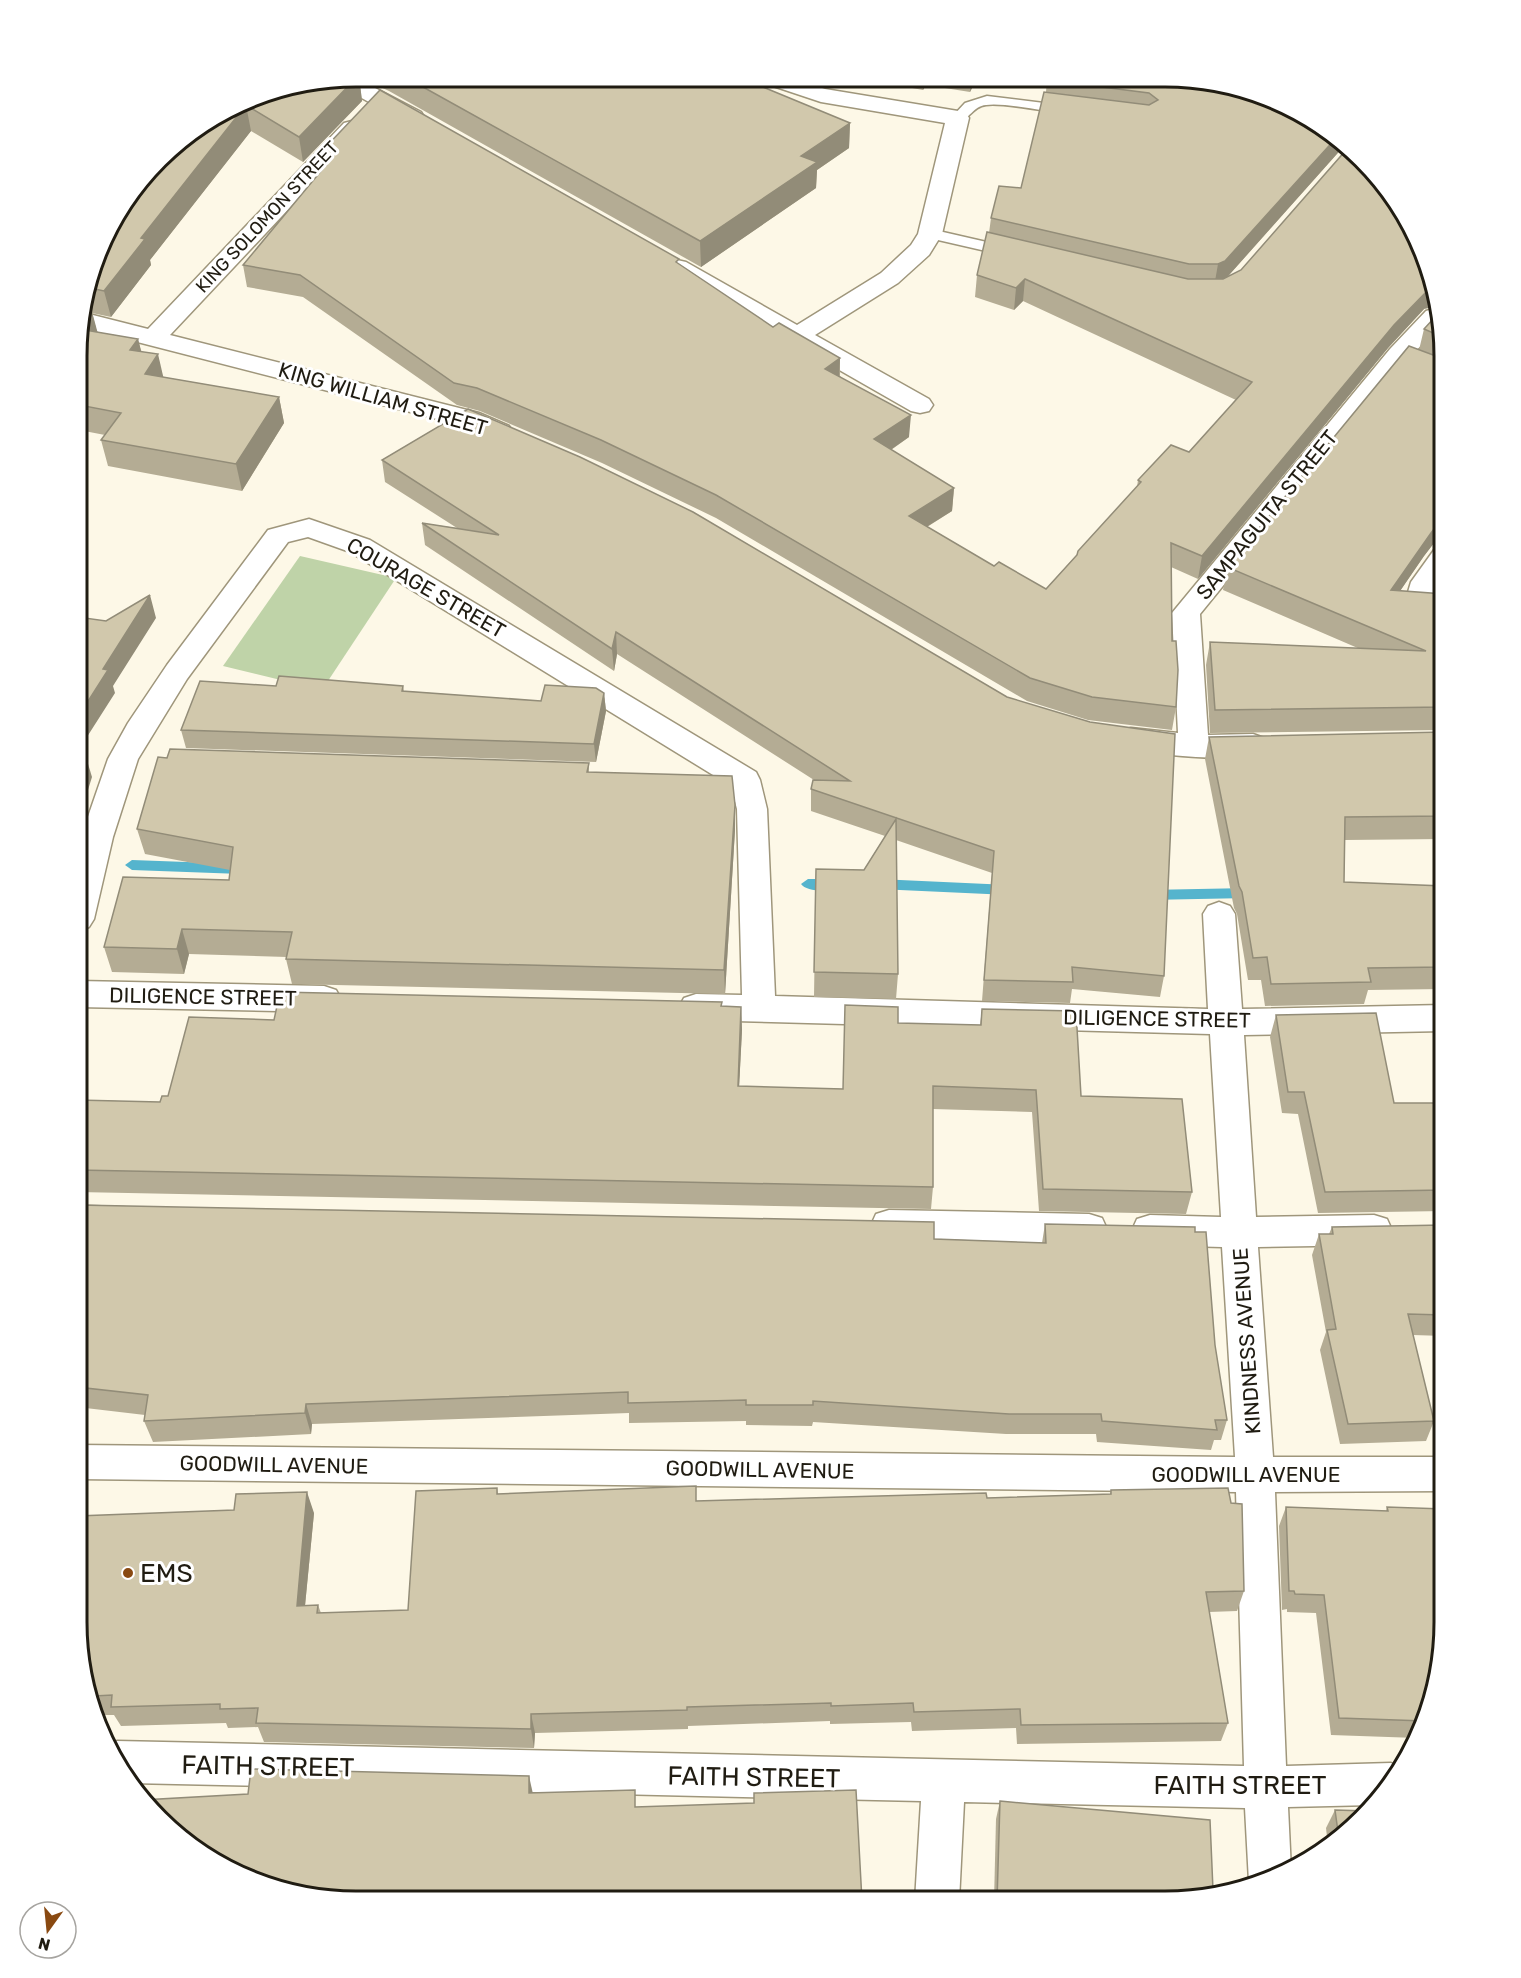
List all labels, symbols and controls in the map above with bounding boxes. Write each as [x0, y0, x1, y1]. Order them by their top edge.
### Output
street label: KING SOLOMON STREET [191, 137, 343, 297]
street label: KING WILLIAM STREET [276, 357, 491, 440]
street label: SAMPAGUITA STREET [1191, 425, 1343, 604]
street label: COURAGE STREET [342, 532, 510, 643]
street label: DILIGENCE STREET [109, 982, 297, 1011]
street label: DILIGENCE STREET [1063, 1004, 1251, 1033]
street label: KINDNESS AVENUE [1228, 1247, 1265, 1435]
street label: GOODWILL AVENUE [179, 1450, 369, 1479]
street label: GOODWILL AVENUE [665, 1455, 855, 1484]
street label: GOODWILL AVENUE [1152, 1462, 1340, 1487]
place label: EMS [140, 1558, 193, 1589]
marker: EMS [121, 1566, 135, 1580]
street label: FAITH STREET [181, 1749, 355, 1784]
street label: FAITH STREET [667, 1760, 841, 1795]
street label: FAITH STREET [1153, 1770, 1327, 1801]
north arrow [18, 1900, 78, 1960]
text: N [36, 1933, 52, 1955]

